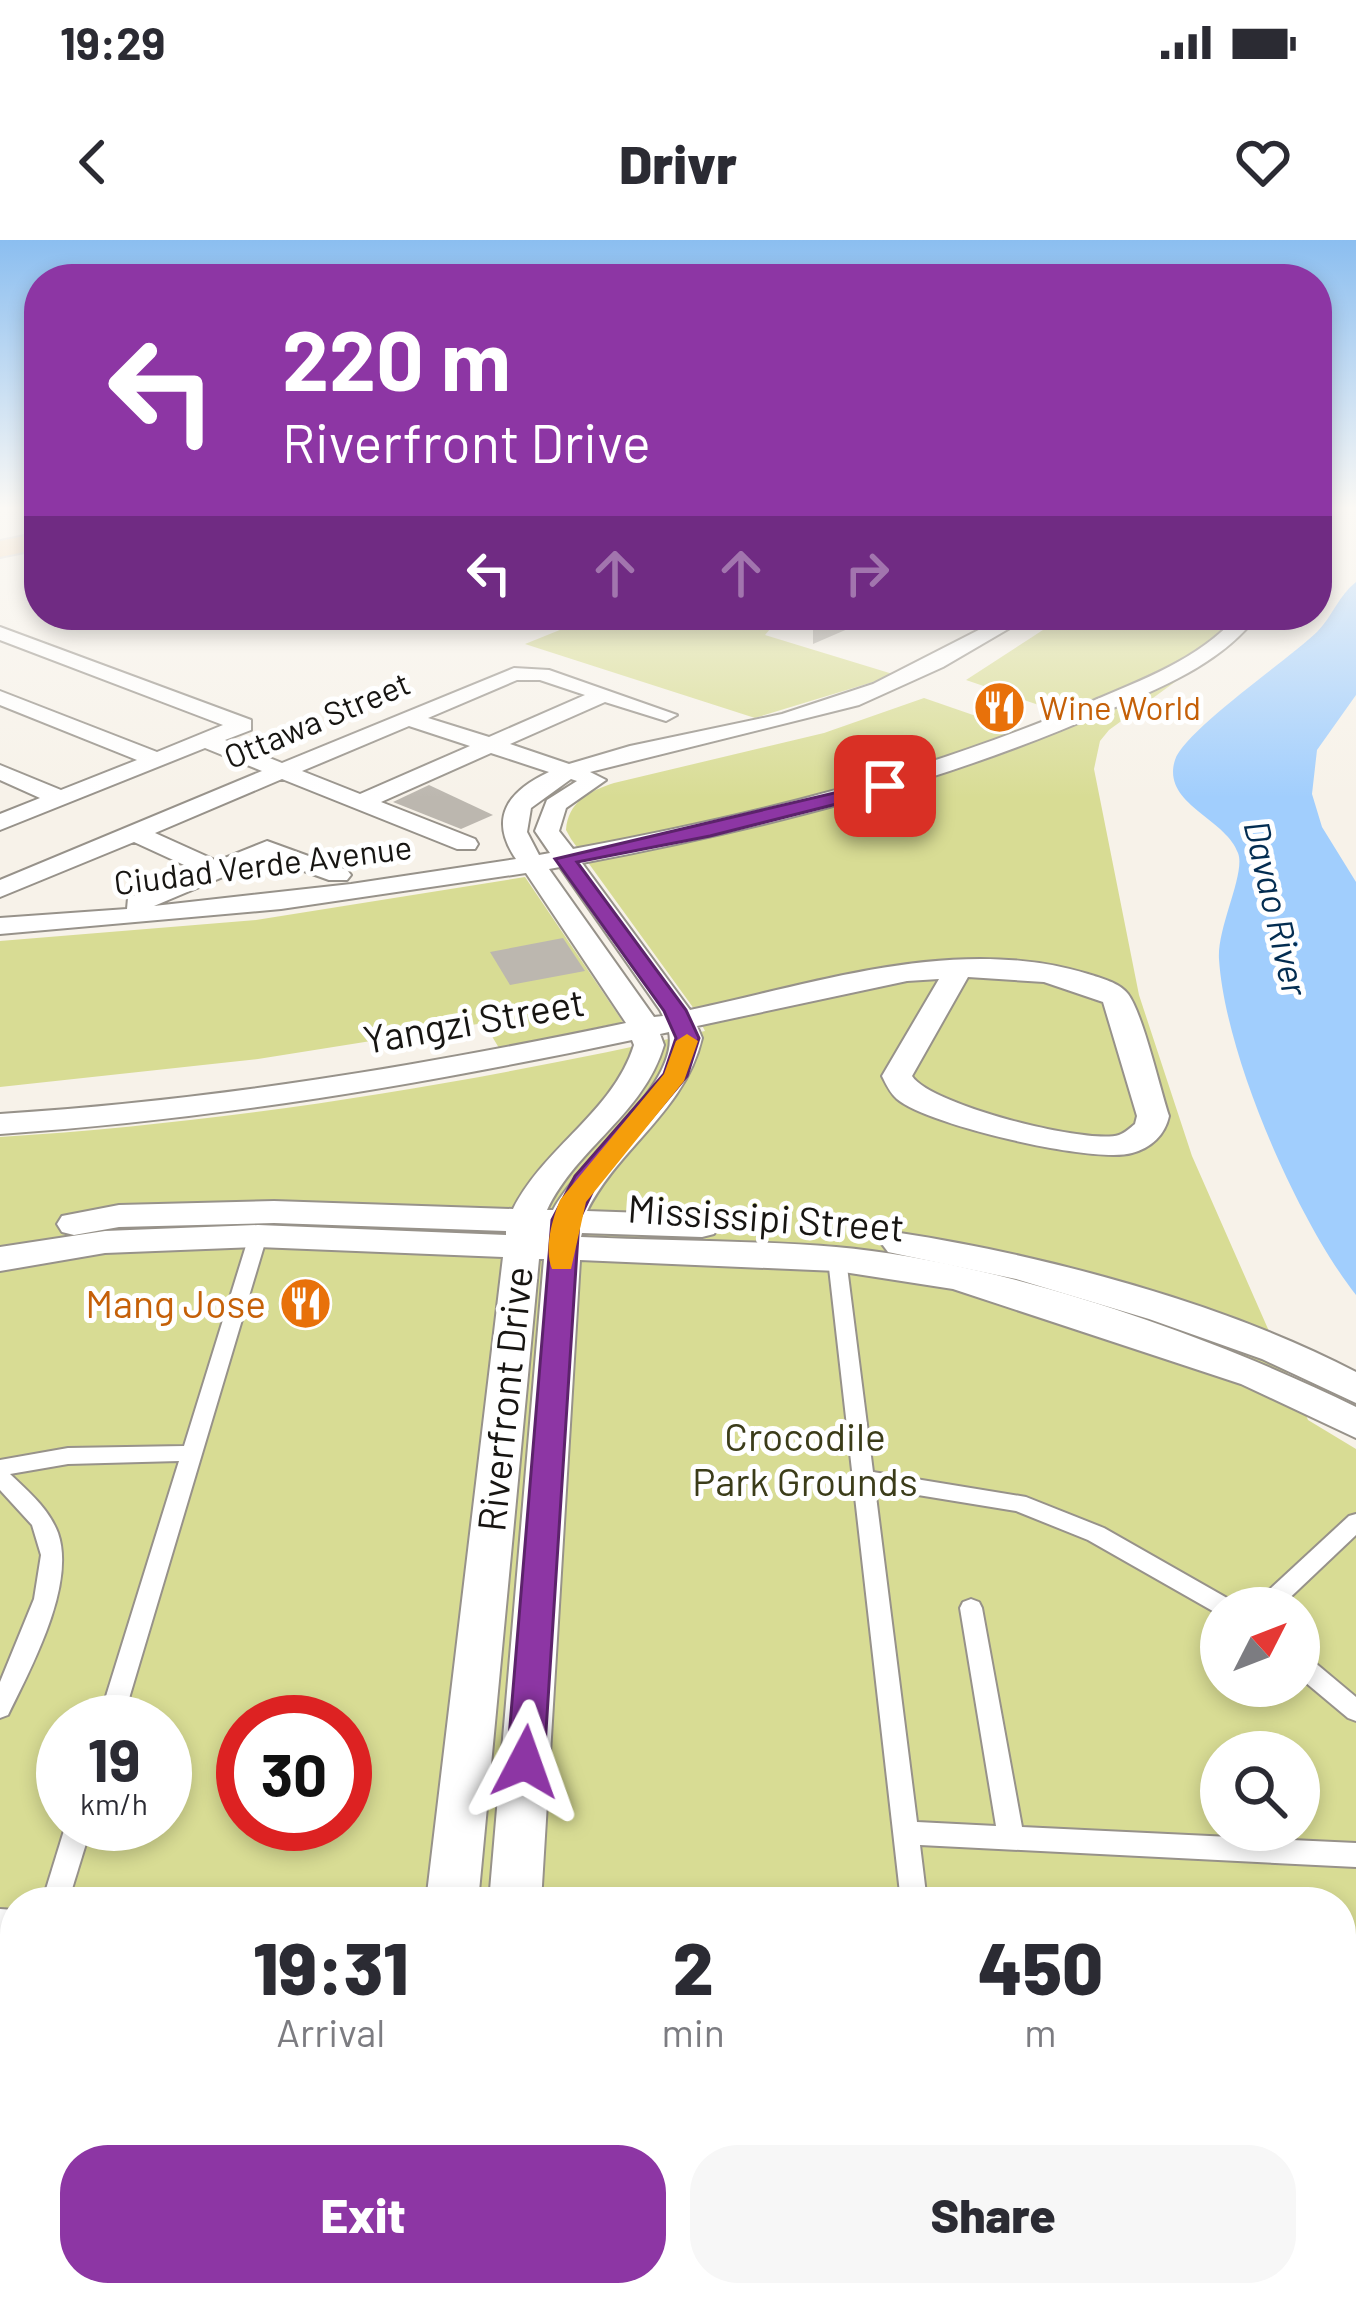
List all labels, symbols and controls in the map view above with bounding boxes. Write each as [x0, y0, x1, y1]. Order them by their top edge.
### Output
text: 19:29 [60, 15, 165, 69]
icon: back [60, 129, 126, 195]
icon: heart [1230, 129, 1296, 195]
text: Drivr [619, 130, 737, 195]
text: 220 m [282, 307, 511, 408]
icon: left [84, 312, 240, 468]
text: Riverfront Drive [282, 409, 651, 474]
icon: left [456, 540, 522, 606]
icon: ahead [582, 540, 648, 606]
icon: ahead [708, 540, 774, 606]
icon: right [834, 540, 900, 606]
street label: Ottawa Street [218, 662, 416, 776]
restaurant icon: Wine World [972, 680, 1028, 736]
place label: Wine World [1039, 687, 1201, 727]
pin [834, 735, 936, 837]
icon: arrive [852, 753, 918, 819]
water label: Davao River [1236, 816, 1319, 1001]
street label: Ciudad Verde Avenue [112, 826, 414, 902]
street label: Yangzi Street [359, 977, 588, 1062]
street label: Mississipi Street [626, 1183, 906, 1250]
street label: Riverfront Drive [466, 1264, 541, 1534]
restaurant icon: Mang Jose [277, 1276, 333, 1332]
place label: Mang Jose [85, 1279, 266, 1326]
park label: Crocodile Park Grounds [692, 1412, 918, 1504]
north arrow [1200, 1587, 1320, 1707]
map controls [1200, 1587, 1320, 1851]
speed limit sign: 30 [216, 1695, 372, 1851]
position arrow [462, 1699, 588, 1825]
text: 19 [87, 1722, 141, 1794]
button: search [1200, 1731, 1320, 1851]
text: km/h [80, 1785, 148, 1821]
text: 19:31 [253, 1923, 409, 2009]
text: 2 [673, 1923, 714, 2009]
text: 450 [978, 1923, 1103, 2009]
text: Arrival [276, 2008, 385, 2055]
text: min [662, 2008, 725, 2055]
text: m [1024, 2008, 1057, 2055]
button: Exit [60, 2145, 666, 2283]
button: Share [690, 2145, 1296, 2283]

